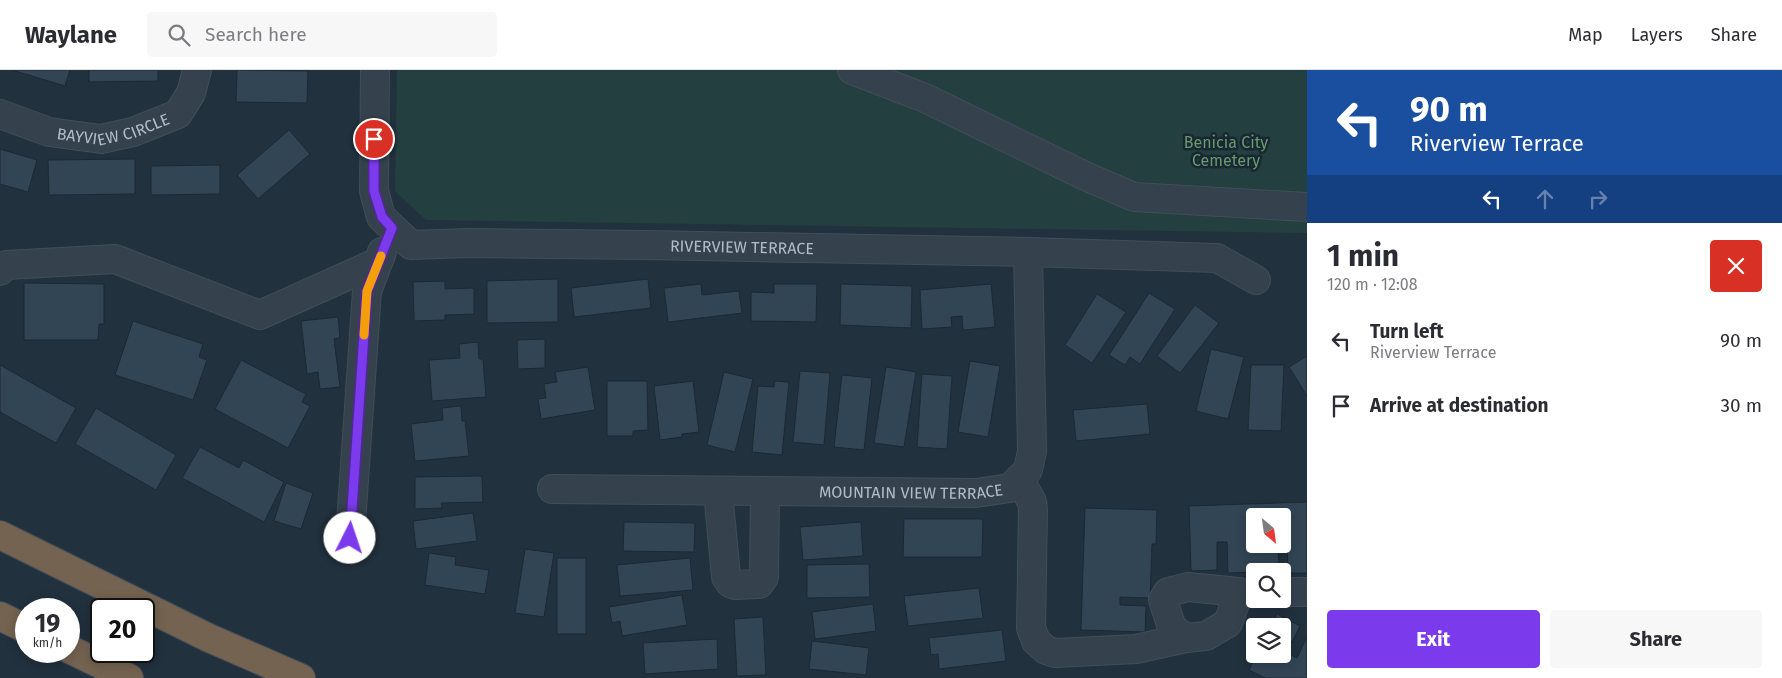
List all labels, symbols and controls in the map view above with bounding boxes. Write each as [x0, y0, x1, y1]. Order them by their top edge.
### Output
search box [147, 12, 497, 57]
text: Waylane [25, 21, 117, 49]
icon: search [165, 21, 193, 49]
text: Search here [205, 23, 307, 46]
text: Map [1568, 24, 1603, 46]
text: Layers [1631, 24, 1683, 46]
text: Share [1711, 24, 1757, 46]
text: 90 m [1410, 88, 1488, 130]
icon: left [1327, 90, 1392, 155]
street label: BAYVIEW CIRCLE [56, 109, 172, 149]
pin [353, 118, 395, 160]
icon: arrive [360, 125, 388, 153]
text: Riverview Terrace [1410, 130, 1584, 157]
park label: Benicia City Cemetery [1184, 133, 1268, 170]
icon: left [1478, 185, 1506, 213]
icon: ahead [1531, 185, 1559, 213]
icon: right [1584, 185, 1612, 213]
street label: RIVERVIEW TERRACE [670, 236, 814, 258]
text: 1 min [1327, 238, 1399, 274]
button: close [1710, 240, 1762, 292]
text: 120 m · 12:08 [1327, 275, 1417, 294]
text: Turn left [1370, 320, 1444, 343]
icon: left [1327, 327, 1355, 355]
text: 90 m [1720, 329, 1762, 352]
text: Riverview Terrace [1370, 343, 1496, 362]
icon: arrive [1327, 392, 1355, 420]
text: Arrive at destination [1370, 394, 1549, 417]
text: 30 m [1721, 394, 1762, 417]
street label: MOUNTAIN VIEW TERRACE [819, 480, 1004, 503]
north arrow [1246, 508, 1291, 552]
map controls [1246, 508, 1291, 663]
position arrow [323, 511, 375, 563]
button: search [1246, 563, 1291, 608]
speed limit sign: 20 [90, 598, 155, 663]
text: 19 [35, 609, 60, 639]
button: Exit [1327, 610, 1540, 668]
button: Share [1550, 610, 1762, 668]
button: layers [1246, 618, 1291, 663]
text: km/h [33, 636, 62, 650]

